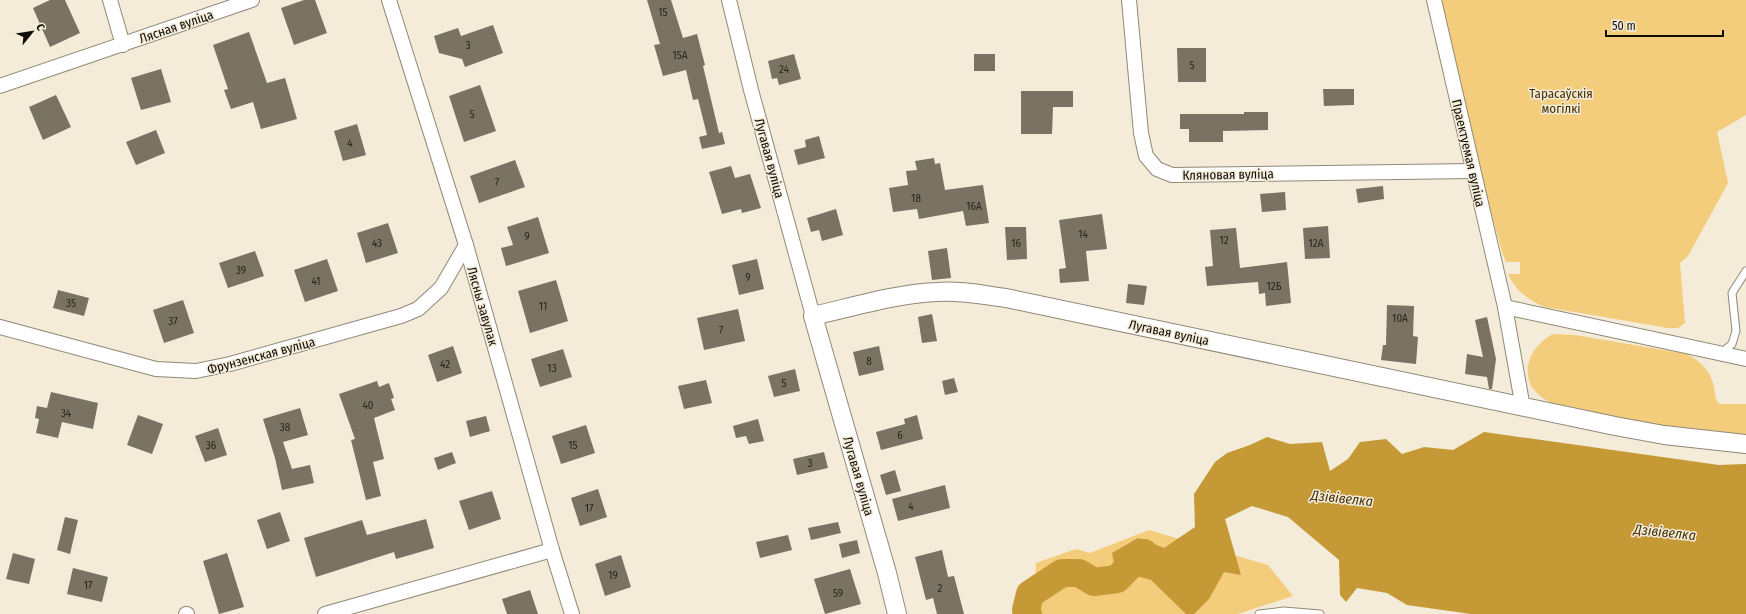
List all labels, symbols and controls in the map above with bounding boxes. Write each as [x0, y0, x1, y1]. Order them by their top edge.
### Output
house number: 15 [658, 6, 668, 19]
street label: Лясная вуліца [137, 7, 215, 46]
north arrow [12, 12, 52, 52]
scale bar [1606, 12, 1723, 38]
text: 50 m [1612, 19, 1636, 33]
text: С [33, 22, 47, 33]
house number: 3 [466, 39, 471, 52]
house number: 15А [672, 49, 688, 62]
house number: 5 [1189, 59, 1195, 72]
house number: 24 [779, 63, 790, 76]
park label: Тарасаўскія могілкі [1529, 86, 1593, 116]
street label: Праектуемая вуліца [1449, 98, 1488, 208]
house number: 5 [469, 108, 475, 121]
street label: Лугавая вуліца [752, 117, 787, 200]
house number: 4 [347, 137, 353, 150]
street label: Кляновая вуліца [1182, 166, 1274, 183]
house number: 7 [495, 176, 500, 189]
house number: 18 [911, 192, 921, 205]
house number: 16А [966, 200, 982, 213]
house number: 14 [1078, 228, 1088, 241]
house number: 9 [524, 230, 530, 243]
house number: 12 [1219, 234, 1229, 247]
house number: 43 [372, 237, 382, 250]
house number: 16 [1011, 237, 1021, 250]
house number: 12А [1309, 237, 1324, 250]
house number: 39 [236, 264, 246, 277]
street label: Лясны завулак [464, 265, 501, 347]
house number: 9 [745, 271, 751, 284]
house number: 41 [311, 275, 321, 288]
house number: 12Б [1267, 280, 1282, 293]
house number: 35 [66, 297, 76, 310]
house number: 11 [539, 300, 547, 313]
house number: 10А [1392, 312, 1408, 325]
house number: 37 [168, 315, 178, 328]
street label: Лугавая вуліца [1127, 317, 1210, 348]
house number: 7 [719, 324, 724, 337]
street label: Фрунзенская вуліца [206, 334, 317, 377]
house number: 8 [866, 355, 872, 368]
house number: 42 [440, 358, 450, 371]
house number: 13 [547, 362, 557, 375]
house number: 5 [781, 377, 787, 390]
house number: 40 [362, 399, 374, 412]
house number: 34 [61, 407, 72, 420]
house number: 38 [280, 421, 291, 434]
house number: 6 [897, 429, 903, 442]
street label: Лугавая вуліца [840, 435, 877, 518]
house number: 36 [206, 439, 217, 452]
house number: 15 [568, 439, 578, 452]
house number: 3 [808, 457, 813, 470]
water label: Дзівівелка [1309, 487, 1374, 510]
house number: 4 [908, 500, 914, 513]
house number: 17 [585, 502, 594, 515]
water label: Дзівівелка [1632, 521, 1697, 544]
house number: 19 [608, 569, 618, 582]
house number: 17 [84, 579, 93, 592]
house number: 2 [938, 582, 943, 595]
house number: 59 [833, 587, 843, 600]

